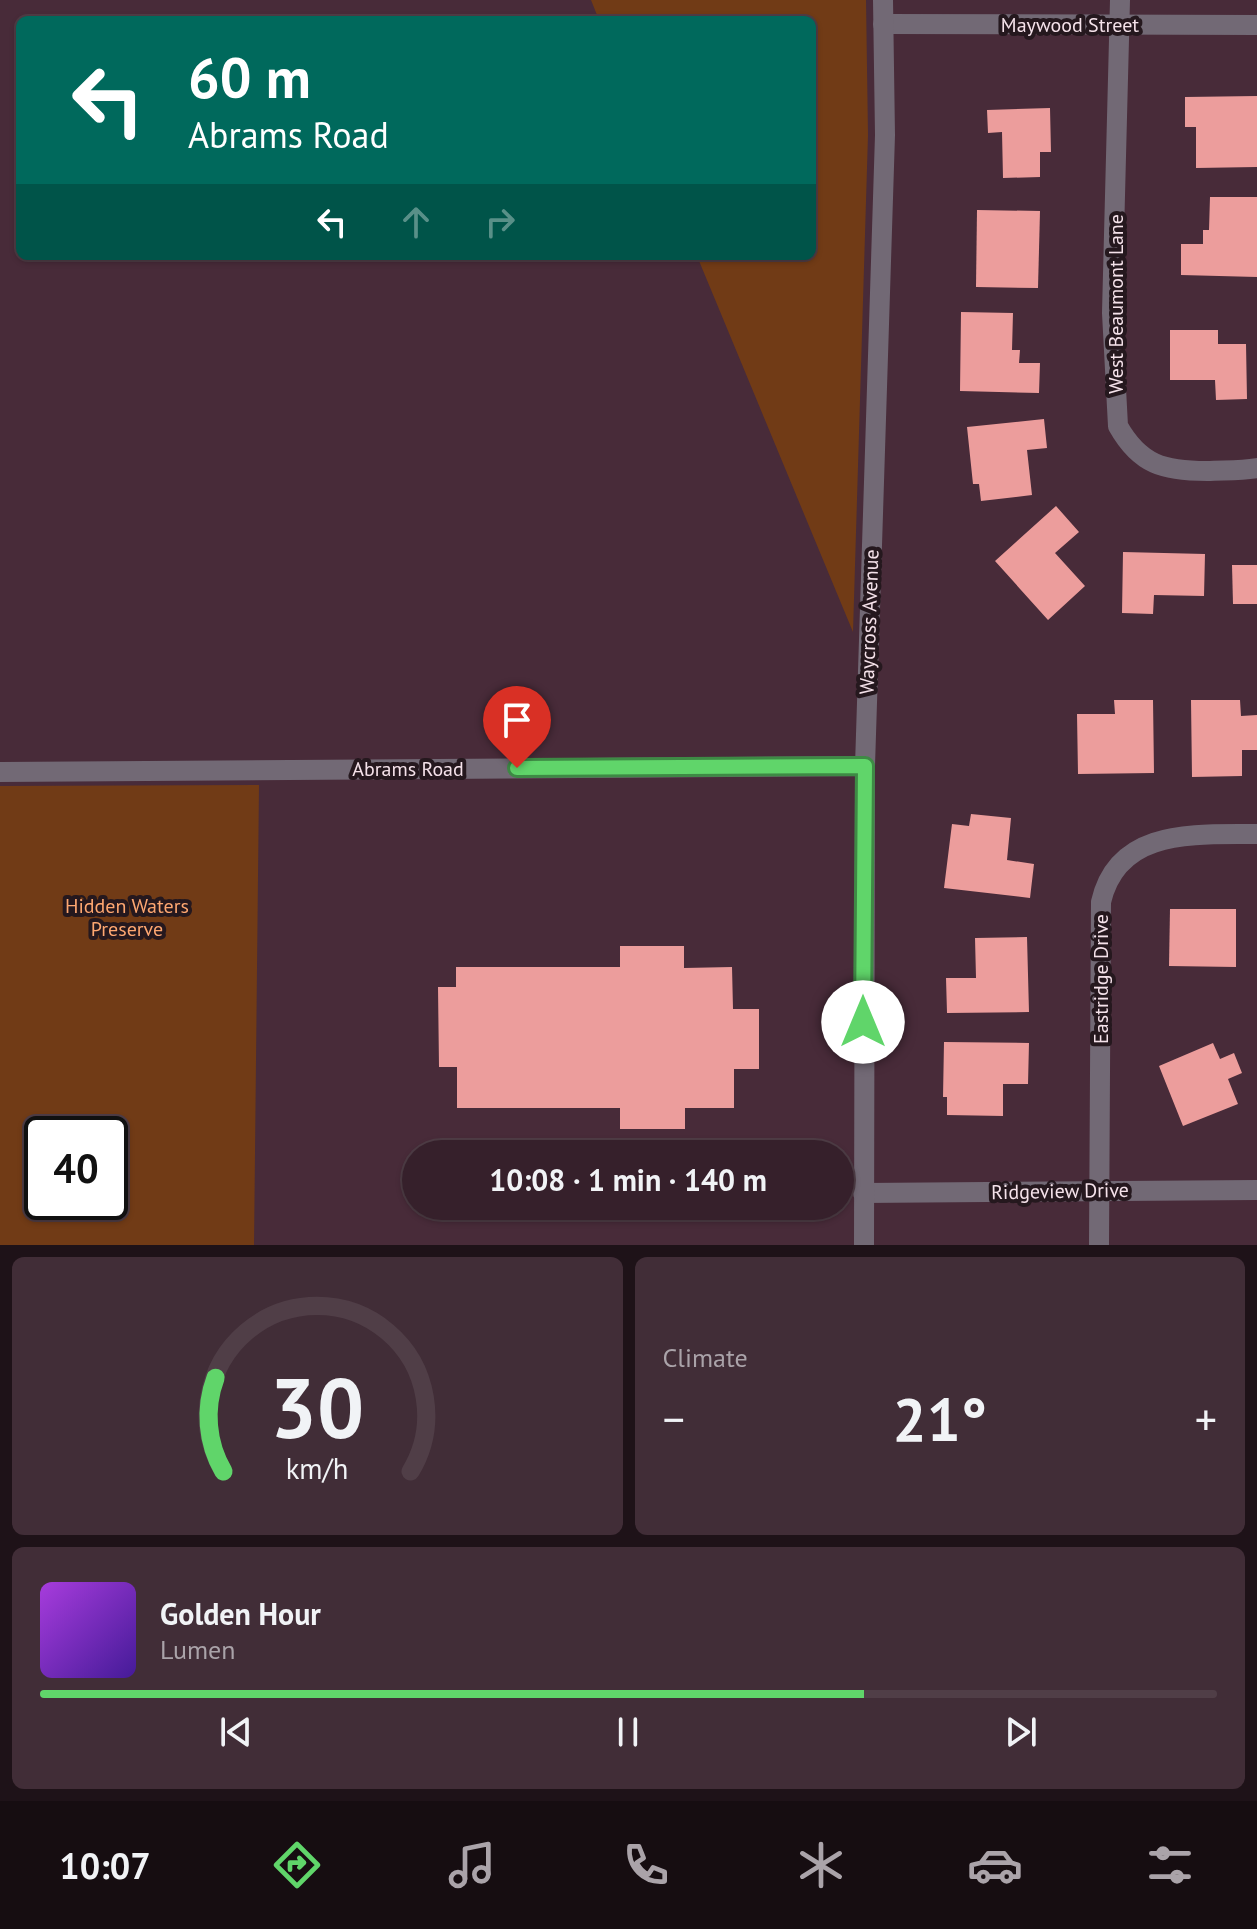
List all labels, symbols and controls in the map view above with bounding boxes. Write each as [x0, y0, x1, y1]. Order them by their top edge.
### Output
street label: Maywood Street [1001, 12, 1139, 38]
text: 60 m [188, 41, 311, 113]
icon: left [56, 48, 160, 152]
text: Abrams Road [188, 111, 389, 158]
icon: left [310, 200, 354, 244]
icon: ahead [394, 200, 438, 244]
icon: right [478, 200, 522, 244]
street label: West Beaumont Lane [1103, 214, 1129, 394]
street label: Waycross Avenue [853, 549, 885, 695]
pin [483, 686, 551, 768]
icon: arrive [495, 698, 539, 742]
street label: Abrams Road [352, 756, 464, 782]
park label: Hidden Waters Preserve [65, 893, 189, 942]
street label: Eastridge Drive [1088, 914, 1114, 1044]
position arrow [821, 980, 905, 1064]
speed limit sign: 40 [24, 1116, 128, 1220]
text: 10:08 · 1 min · 140 m [489, 1160, 767, 1199]
street label: Ridgeview Drive [991, 1177, 1129, 1205]
text: Climate [663, 1341, 748, 1374]
text: 30 [270, 1353, 364, 1461]
text: 21° [893, 1380, 987, 1458]
text: − [663, 1390, 685, 1447]
text: + [1195, 1390, 1217, 1447]
text: km/h [286, 1450, 349, 1487]
text: Golden Hour [160, 1594, 321, 1633]
text: Lumen [160, 1633, 235, 1666]
icon: previous [214, 1710, 258, 1754]
icon: pause [606, 1710, 650, 1754]
icon: next [999, 1710, 1043, 1754]
icon: directions [269, 1837, 325, 1893]
icon: music [444, 1837, 500, 1893]
icon: phone [618, 1837, 674, 1893]
icon: climate [793, 1837, 849, 1893]
icon: car [967, 1837, 1023, 1893]
icon: filters [1142, 1837, 1198, 1893]
text: 10:07 [59, 1842, 151, 1889]

